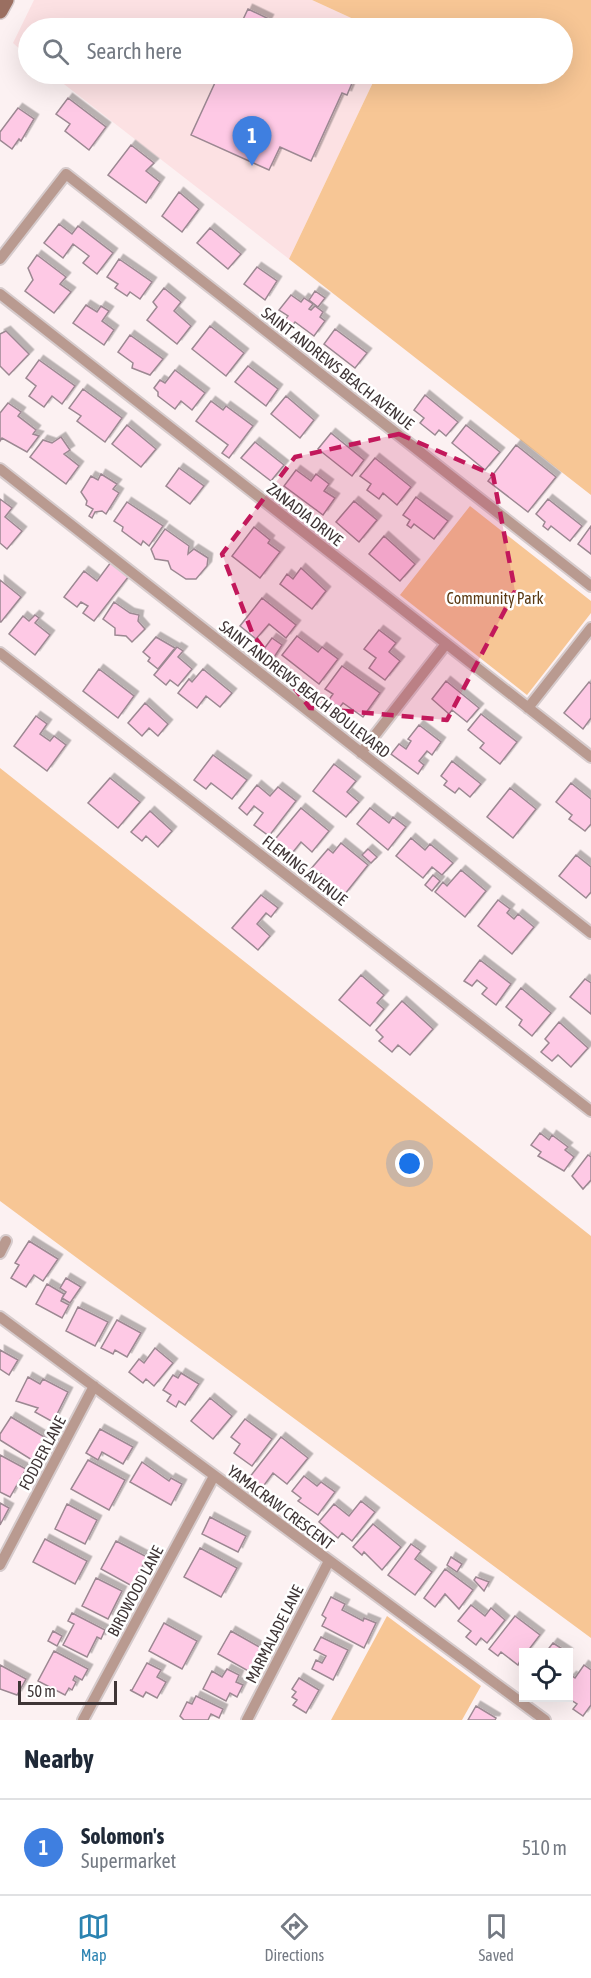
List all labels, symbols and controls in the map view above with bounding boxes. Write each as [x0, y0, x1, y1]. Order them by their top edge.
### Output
search box [18, 18, 573, 84]
icon: search [39, 35, 72, 68]
text: Search here [87, 38, 182, 64]
pin: 1 [232, 116, 272, 166]
street label: SAINT ANDREWS BEACH AVENUE [259, 303, 418, 433]
street label: ZANADIA DRIVE [264, 479, 347, 549]
park label: Community Park [446, 589, 544, 608]
street label: SAINT ANDREWS BEACH BOULEVARD [216, 617, 394, 761]
street label: FLEMING AVENUE [259, 831, 351, 909]
your location [395, 1149, 424, 1178]
street label: FODDER LANE [15, 1413, 69, 1493]
street label: YAMACRAW CRESCENT [224, 1461, 338, 1553]
street label: BIRDWOOD LANE [104, 1542, 167, 1639]
street label: MARMALADE LANE [242, 1582, 306, 1686]
map controls [519, 1648, 573, 1702]
button: locate [519, 1648, 573, 1702]
scale bar [18, 1678, 117, 1706]
text: 50 m [27, 1682, 56, 1700]
text: Nearby [24, 1744, 94, 1774]
text: Solomon's [81, 1823, 164, 1849]
text: 1 [39, 1836, 48, 1859]
text: 510 m [522, 1836, 567, 1859]
text: Supermarket [81, 1849, 176, 1872]
tab: Map [77, 1910, 110, 1964]
tab: Directions [264, 1910, 324, 1964]
tab: Saved [478, 1910, 514, 1964]

